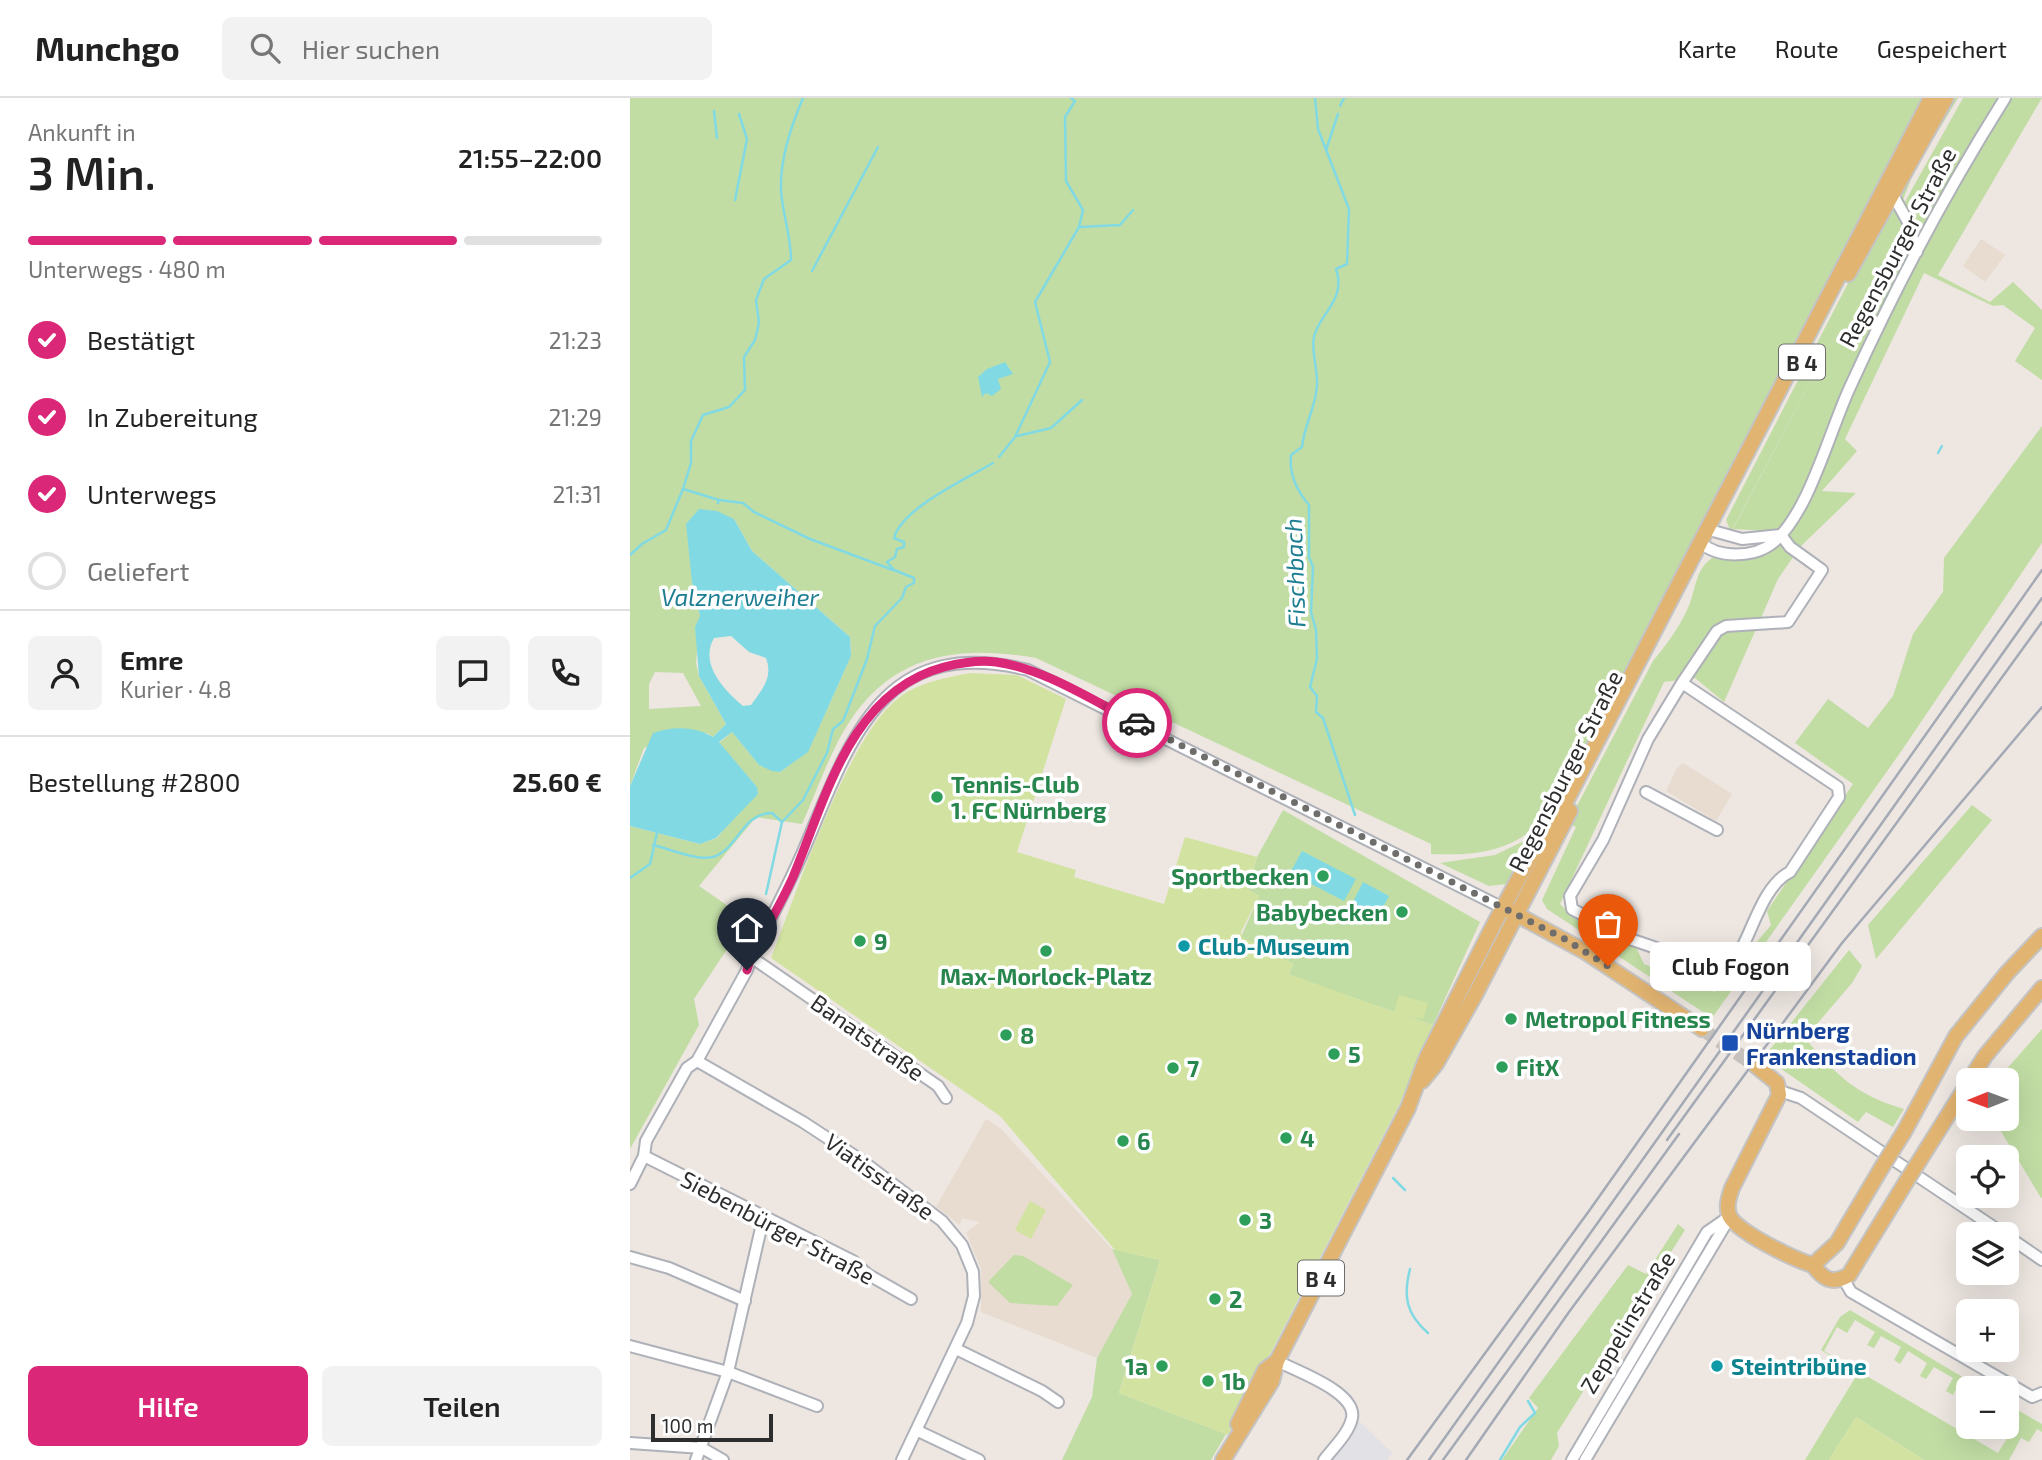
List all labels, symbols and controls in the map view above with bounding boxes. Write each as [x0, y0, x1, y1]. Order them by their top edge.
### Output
search box [222, 17, 712, 80]
text: Munchgo [35, 28, 180, 68]
icon: search [246, 29, 284, 67]
text: Hier suchen [302, 33, 440, 64]
text: Karte [1678, 34, 1737, 63]
text: Route [1775, 34, 1839, 63]
text: Gespeichert [1877, 34, 2007, 63]
text: Ankunft in [28, 118, 136, 146]
text: 21:55–22:00 [458, 142, 602, 173]
street label: Regensburger Straße [1832, 142, 1962, 352]
text: 3 Min. [28, 144, 156, 199]
text: Unterwegs · 480 m [28, 255, 226, 283]
icon: check [28, 321, 66, 359]
text: Bestätigt [87, 324, 195, 355]
text: 21:23 [549, 326, 602, 354]
road number: B 4 [1779, 344, 1825, 380]
icon: check [28, 398, 66, 436]
text: In Zubereitung [87, 401, 258, 432]
text: 21:29 [548, 403, 602, 431]
icon: check [28, 475, 66, 513]
text: Unterwegs [87, 478, 217, 509]
text: 21:31 [553, 480, 602, 508]
water label: Fischbach [1278, 518, 1310, 628]
text: Geliefert [87, 555, 189, 586]
water label: Valznerweiher [661, 582, 820, 611]
button: person [28, 636, 102, 710]
button: chat [436, 636, 510, 710]
button: phone [528, 636, 602, 710]
text: Emre [120, 644, 183, 675]
street label: Regensburger Straße [1502, 666, 1628, 876]
text: Kurier · 4.8 [120, 675, 232, 703]
courier [1102, 688, 1172, 758]
icon: car [1118, 704, 1156, 742]
text: Bestellung #2800 [28, 766, 240, 797]
text: 25.60 € [512, 766, 602, 797]
place label: Tennis-Club 1. FC Nürnberg [951, 770, 1107, 824]
marker: Tennis-Club 1. FC Nürnberg [929, 789, 945, 805]
place label: Sportbecken [1171, 862, 1309, 890]
marker: Sportbecken [1315, 868, 1331, 884]
pin [1578, 894, 1638, 966]
pin [717, 898, 777, 970]
place label: Babybecken [1256, 898, 1388, 926]
marker: Babybecken [1394, 904, 1410, 920]
icon: bag [1589, 905, 1627, 943]
icon: home [728, 909, 766, 947]
place label: 9 [874, 927, 888, 955]
place label: Club-Museum [1198, 932, 1350, 960]
marker: 9 [852, 933, 868, 949]
marker: Club-Museum [1176, 938, 1192, 954]
callout: Club Fogon [1650, 942, 1811, 990]
marker: Max-Morlock-Platz [1038, 943, 1054, 959]
text: Club Fogon [1671, 952, 1790, 980]
place label: Max-Morlock-Platz [940, 962, 1152, 990]
street label: Banatstraße [806, 988, 930, 1086]
place label: Metropol Fitness [1525, 1005, 1711, 1033]
marker: Metropol Fitness [1503, 1011, 1519, 1027]
place label: Nürnberg Frankenstadion [1746, 1016, 1917, 1070]
place label: 8 [1020, 1021, 1034, 1049]
marker: 8 [998, 1027, 1014, 1043]
marker: Nürnberg Frankenstadion [1720, 1033, 1740, 1053]
place label: 5 [1348, 1040, 1361, 1068]
marker: 5 [1326, 1046, 1342, 1062]
place label: FitX [1516, 1053, 1560, 1081]
place label: 7 [1187, 1054, 1199, 1082]
marker: FitX [1494, 1059, 1510, 1075]
marker: 7 [1165, 1060, 1181, 1076]
north arrow [1956, 1068, 2020, 1130]
map controls [1956, 1068, 2019, 1439]
place label: 4 [1300, 1124, 1315, 1152]
street label: Viatisstraße [820, 1127, 940, 1225]
place label: 6 [1137, 1127, 1151, 1155]
marker: 4 [1278, 1130, 1294, 1146]
marker: 6 [1115, 1133, 1131, 1149]
button: locate [1956, 1145, 2019, 1208]
street label: Siebenbürger Straße [676, 1164, 880, 1290]
place label: 3 [1259, 1206, 1272, 1234]
marker: 3 [1237, 1212, 1253, 1228]
button: layers [1956, 1222, 2019, 1285]
street label: Zeppelinstraße [1574, 1246, 1680, 1398]
road number: B 4 [1298, 1260, 1344, 1296]
place label: 2 [1229, 1285, 1242, 1313]
marker: 2 [1207, 1291, 1223, 1307]
button: + [1956, 1299, 2019, 1362]
place label: 1a [1125, 1352, 1148, 1380]
place label: Steintribüne [1731, 1352, 1867, 1380]
marker: 1a [1154, 1358, 1170, 1374]
marker: Steintribüne [1709, 1358, 1725, 1374]
button: Hilfe [28, 1366, 308, 1446]
button: Teilen [322, 1366, 602, 1446]
place label: 1b [1222, 1367, 1246, 1395]
marker: 1b [1200, 1373, 1216, 1389]
button: − [1956, 1376, 2019, 1439]
scale bar [651, 1411, 774, 1443]
text: 100 m [662, 1414, 713, 1437]

